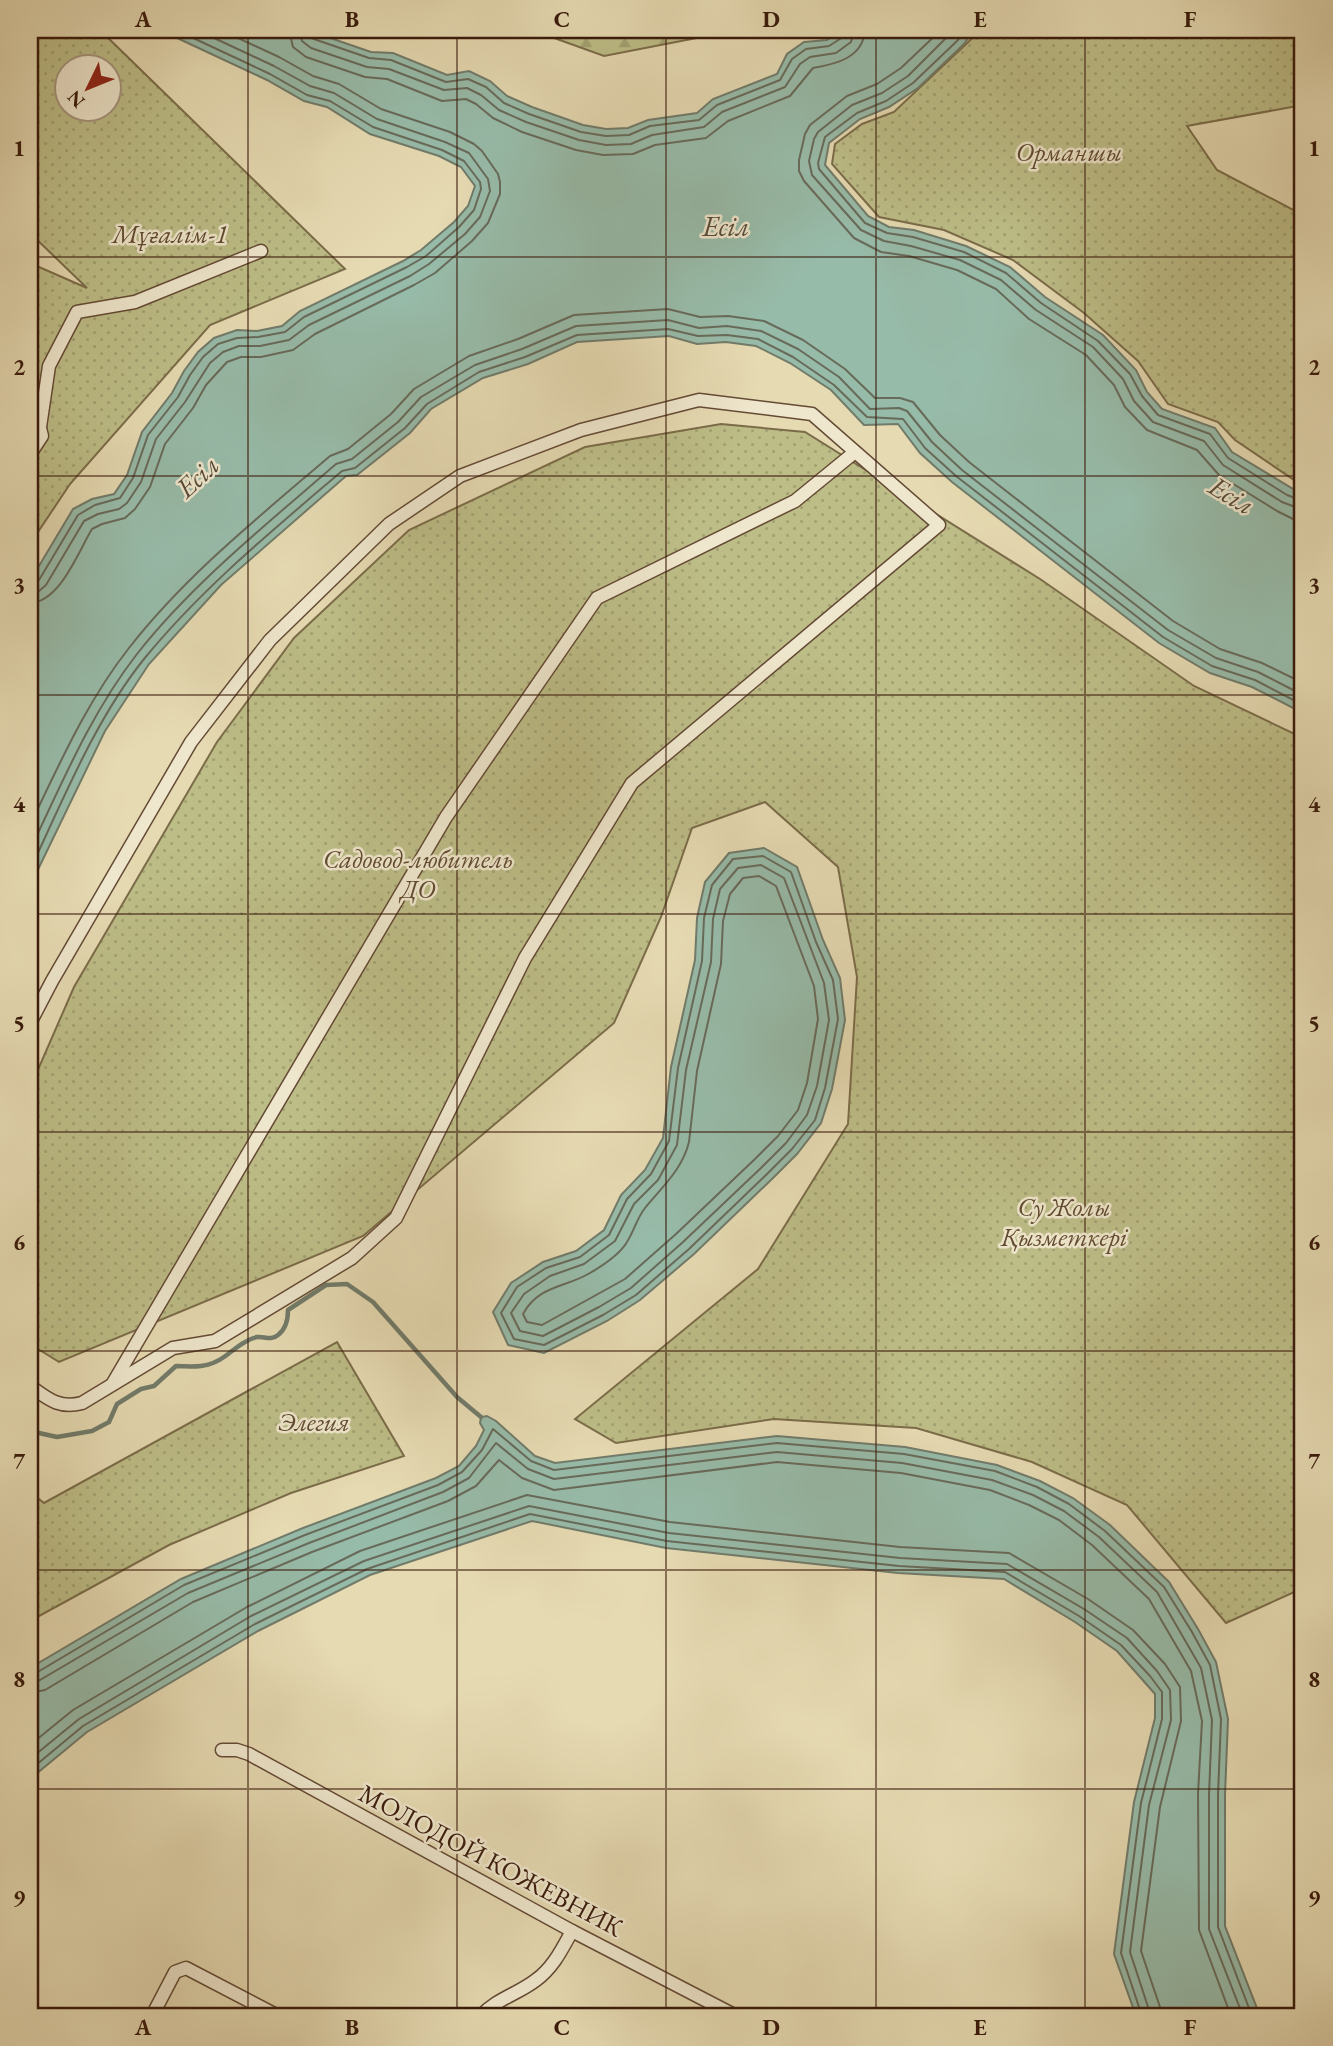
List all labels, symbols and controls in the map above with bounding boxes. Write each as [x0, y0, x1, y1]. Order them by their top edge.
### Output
text: A [134, 4, 152, 34]
text: B [345, 4, 359, 34]
text: C [554, 4, 570, 34]
text: D [762, 4, 780, 34]
text: E [973, 4, 987, 34]
text: F [1184, 4, 1197, 34]
north arrow [52, 52, 122, 122]
text: N [61, 85, 90, 113]
text: 1 [13, 133, 25, 163]
text: 1 [1308, 133, 1320, 163]
park label: Орманшы [1016, 135, 1122, 169]
water label: Есіл [702, 208, 749, 244]
park label: Мұғалім-1 [110, 217, 228, 251]
text: 2 [13, 352, 25, 382]
text: 2 [1308, 352, 1320, 382]
water label: Есіл [167, 447, 226, 506]
water label: Есіл [1202, 467, 1261, 522]
text: 3 [13, 570, 25, 600]
text: 3 [1308, 570, 1320, 600]
text: 4 [13, 789, 26, 819]
text: 4 [1308, 789, 1321, 819]
park label: Садовод-любитель ДО [323, 842, 513, 906]
text: 5 [13, 1008, 25, 1038]
text: 5 [1308, 1008, 1320, 1038]
park label: Су Жолы Қызметкері [1000, 1190, 1129, 1254]
text: 6 [13, 1227, 25, 1257]
text: 6 [1308, 1227, 1320, 1257]
park label: Элегия [278, 1405, 350, 1439]
text: 7 [13, 1446, 26, 1476]
text: 7 [1308, 1446, 1321, 1476]
text: 8 [13, 1664, 25, 1694]
text: 8 [1308, 1664, 1320, 1694]
street label: МОЛОДОЙ КОЖЕВНИК [353, 1776, 630, 1944]
text: 9 [13, 1883, 25, 1913]
text: 9 [1308, 1883, 1320, 1913]
text: A [134, 2012, 152, 2042]
text: B [345, 2012, 359, 2042]
text: C [554, 2012, 570, 2042]
text: D [762, 2012, 780, 2042]
text: E [973, 2012, 987, 2042]
text: F [1184, 2012, 1197, 2042]

